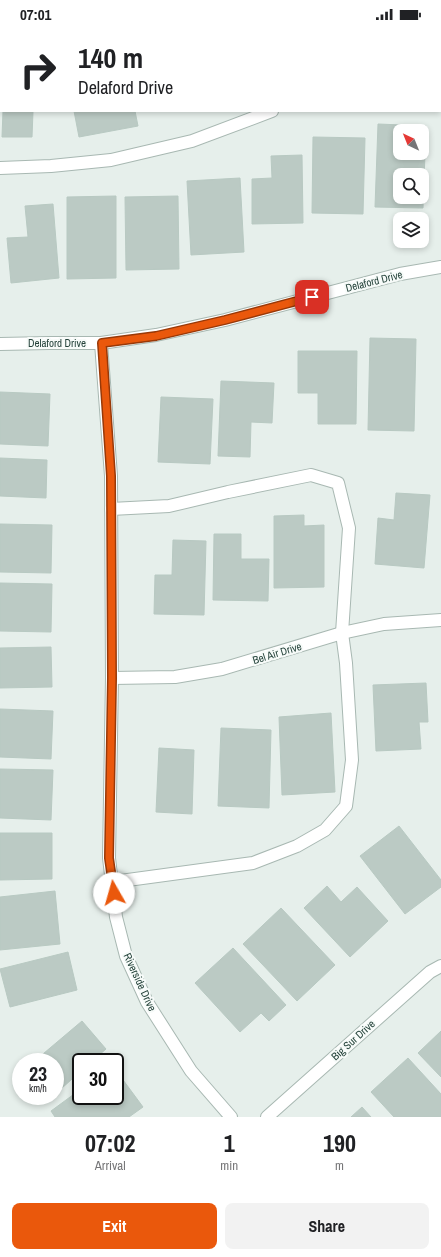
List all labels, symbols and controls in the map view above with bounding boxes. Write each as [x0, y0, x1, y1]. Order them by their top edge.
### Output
text: 07:01 [20, 4, 51, 25]
text: 140 m [78, 39, 143, 77]
icon: right [12, 44, 64, 96]
text: Delaford Drive [78, 75, 173, 100]
north arrow [393, 124, 429, 160]
map controls [393, 124, 429, 248]
button: search [393, 168, 429, 204]
button: layers [393, 212, 429, 248]
street label: Delaford Drive [344, 267, 404, 295]
pin [295, 280, 329, 314]
icon: arrive [301, 286, 323, 308]
street label: Delaford Drive [28, 336, 86, 350]
street label: Bel Air Drive [251, 639, 303, 667]
position arrow [93, 872, 135, 914]
street label: Riverside Drive [120, 951, 160, 1013]
street label: Big Sur Drive [328, 1017, 378, 1063]
speed limit sign: 30 [72, 1053, 124, 1105]
text: 23 [29, 1060, 47, 1087]
text: km/h [29, 1082, 47, 1095]
text: 07:02 [85, 1127, 135, 1159]
text: 1 [224, 1127, 235, 1159]
text: 190 [323, 1127, 356, 1159]
text: Arrival [95, 1157, 126, 1174]
text: min [220, 1157, 238, 1174]
text: m [335, 1157, 344, 1174]
button: Exit [12, 1203, 217, 1249]
button: Share [225, 1203, 429, 1249]

